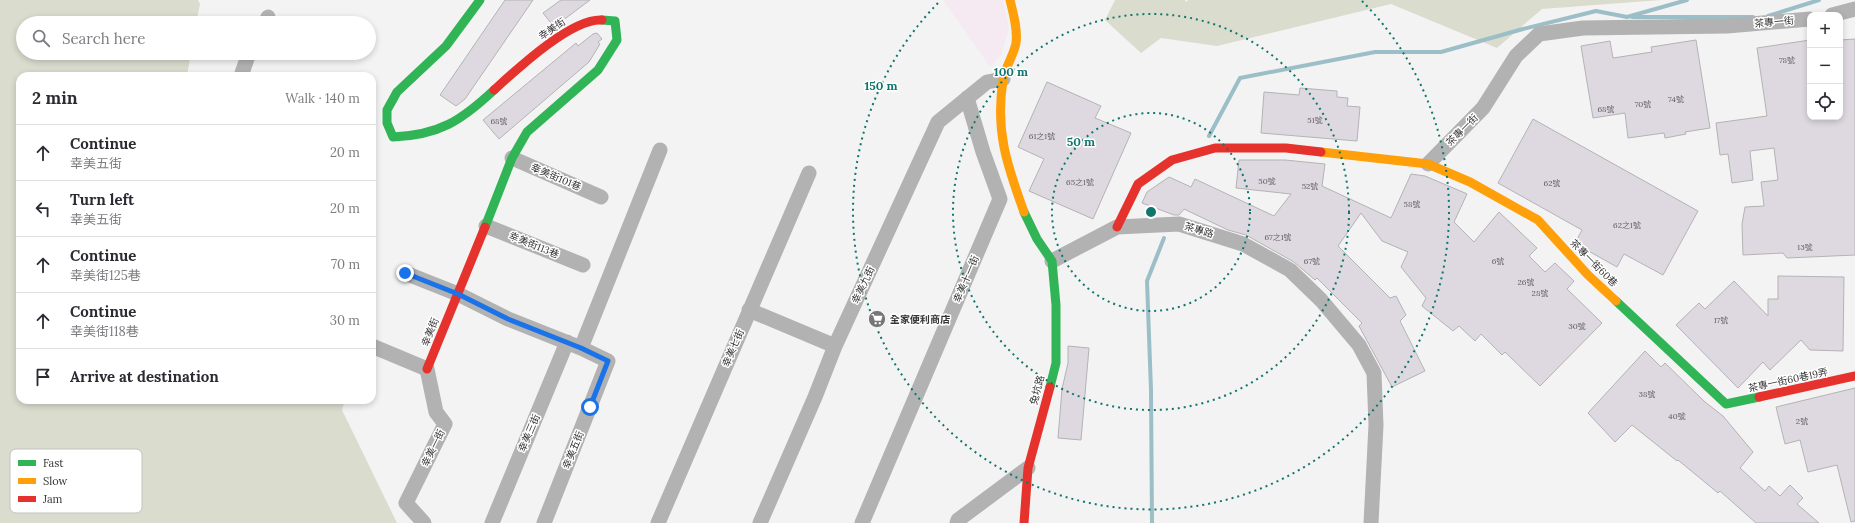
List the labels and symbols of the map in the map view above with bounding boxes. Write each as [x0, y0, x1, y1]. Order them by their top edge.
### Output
street label: 茶專一街 [1754, 14, 1794, 30]
street label: 幸美街 [536, 15, 568, 43]
house number: 78號 [1779, 55, 1795, 65]
text: 100 m [994, 64, 1028, 79]
text: 150 m [864, 78, 898, 93]
house number: 74號 [1668, 94, 1684, 104]
house number: 70號 [1635, 99, 1651, 109]
house number: 68號 [1597, 104, 1615, 114]
street label: 茶專一街 [1443, 111, 1481, 149]
house number: 51號 [1307, 115, 1323, 125]
house number: 68號 [490, 116, 508, 126]
house number: 61之1號 [1029, 131, 1055, 141]
text: 50 m [1067, 134, 1095, 149]
street label: 幸美街101巷 [529, 161, 583, 193]
house number: 50號 [1258, 176, 1276, 186]
house number: 65之1號 [1066, 177, 1094, 187]
house number: 62號 [1544, 178, 1560, 188]
house number: 52號 [1302, 181, 1318, 191]
house number: 58號 [1404, 199, 1420, 209]
centre of rings [1144, 205, 1158, 219]
street label: 茶專路 [1183, 219, 1215, 241]
house number: 62之1號 [1613, 220, 1641, 230]
street label: 幸美街113巷 [507, 229, 561, 261]
house number: 67之1號 [1264, 232, 1292, 242]
street label: 茶專一街60巷 [1567, 236, 1621, 290]
house number: 13號 [1797, 242, 1813, 252]
street label: 幸美十一街 [950, 253, 982, 305]
house number: 67號 [1304, 256, 1320, 266]
house number: 6號 [1492, 256, 1504, 266]
route end [396, 264, 414, 282]
street label: 幸美九街 [849, 264, 877, 306]
house number: 26號 [1518, 277, 1534, 287]
house number: 28號 [1532, 288, 1548, 298]
supermarket icon: 全家便利商店 [867, 309, 887, 329]
place label: 全家便利商店 [890, 313, 950, 326]
house number: 17號 [1714, 315, 1728, 325]
street label: 幸美街 [418, 316, 442, 348]
house number: 30號 [1568, 321, 1586, 331]
street label: 幸美七街 [719, 327, 747, 369]
street label: 茶專一街60巷19弄 [1747, 365, 1829, 395]
street label: 兔坑路 [1027, 374, 1047, 406]
house number: 38號 [1639, 389, 1655, 399]
route start [581, 398, 599, 416]
house number: 40號 [1668, 411, 1686, 421]
street label: 幸美三街 [515, 412, 543, 454]
house number: 2號 [1796, 416, 1808, 426]
street label: 幸美一街 [418, 427, 448, 469]
street label: 幸美五街 [559, 429, 587, 471]
legend [10, 449, 142, 513]
text: Fast [43, 456, 64, 470]
text: Slow [43, 474, 68, 488]
text: Jam [42, 492, 63, 506]

